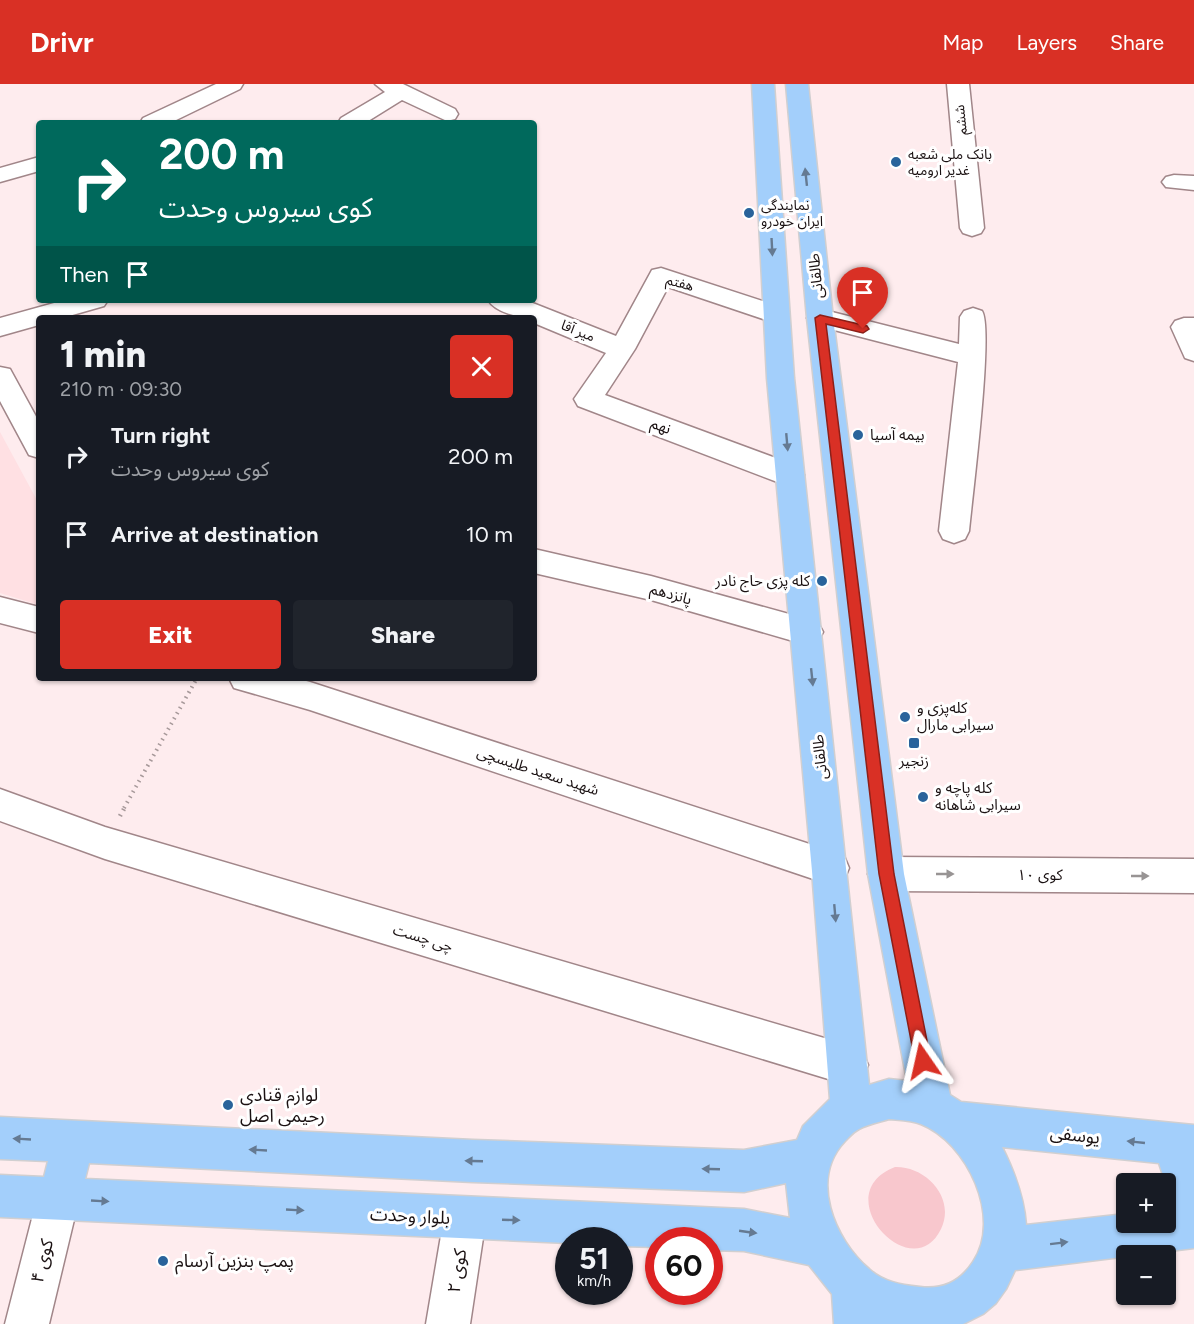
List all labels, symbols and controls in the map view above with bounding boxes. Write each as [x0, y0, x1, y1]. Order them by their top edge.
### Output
text: Drivr [30, 25, 94, 59]
text: Map [943, 30, 983, 55]
text: Layers [1016, 30, 1077, 55]
text: Share [1110, 30, 1164, 55]
street label: ششم [951, 104, 973, 136]
text: 200 m [159, 129, 284, 180]
icon: right [60, 144, 138, 222]
place label: بانک ملی شعبه غدیر ارومیه [908, 146, 992, 179]
marker: بانک ملی شعبه غدیر ارومیه [889, 155, 903, 169]
one-way arrow [801, 167, 811, 186]
text: کوی سیروس وحدت [159, 191, 373, 224]
place label: نمایندگی ایران خودرو [761, 197, 823, 230]
marker: نمایندگی ایران خودرو [742, 206, 756, 220]
one-way arrow [767, 238, 776, 257]
street label: طالقانی [805, 253, 827, 299]
icon: arrive [121, 258, 154, 291]
text: Then [60, 261, 109, 288]
pin [837, 267, 888, 329]
street label: هفتم [664, 271, 696, 297]
icon: arrive [846, 276, 879, 309]
street label: میر آقا [558, 317, 598, 345]
text: 1 min [60, 333, 146, 376]
button: close [450, 335, 513, 398]
text: 210 m · 09:30 [60, 377, 182, 401]
street label: نهم [648, 414, 674, 440]
text: Turn right [111, 422, 210, 449]
place label: بیمه آسیا [870, 426, 925, 444]
marker: بیمه آسیا [851, 428, 865, 442]
one-way arrow [782, 432, 792, 451]
icon: right [60, 440, 93, 473]
text: 200 m [448, 443, 513, 470]
text: کوی سیروس وحدت [111, 457, 269, 481]
icon: arrive [60, 518, 93, 551]
text: Arrive at destination [111, 521, 319, 548]
text: 10 m [466, 521, 513, 548]
place label: کله پزى حاج نادر [714, 572, 811, 593]
marker: کله پزى حاج نادر [815, 574, 829, 588]
street label: پانزدهم [648, 579, 694, 610]
button: Exit [60, 600, 281, 669]
button: Share [293, 600, 513, 669]
one-way arrow [807, 668, 817, 687]
place label: کله‌پزی و سیرابی مارال [917, 699, 994, 734]
marker: کله‌پزی و سیرابی مارال [898, 710, 912, 724]
street label: طالقانی [809, 734, 831, 780]
marker: زنجیر [907, 736, 921, 750]
street label: شهید سعید طلیسچی [474, 743, 601, 800]
place label: زنجیر [898, 752, 929, 770]
place label: کله پاچه و سیرابی شاهانه [935, 779, 1021, 814]
marker: کله پاچه و سیرابی شاهانه [916, 790, 930, 804]
street label: کوی ۱۰ [1017, 866, 1064, 884]
one-way arrow [935, 869, 954, 879]
one-way arrow [1130, 871, 1149, 881]
one-way arrow [830, 904, 840, 923]
street label: چی چست [391, 920, 455, 957]
position arrow [891, 1029, 955, 1093]
place label: لوازم قنادی رحیمی اصل [240, 1084, 325, 1127]
marker: لوازم قنادی رحیمی اصل [221, 1098, 235, 1112]
street label: یوسفی [1049, 1121, 1101, 1149]
one-way arrow [12, 1134, 31, 1143]
one-way arrow [1126, 1137, 1145, 1146]
one-way arrow [249, 1146, 268, 1155]
one-way arrow [465, 1156, 484, 1165]
one-way arrow [701, 1165, 720, 1174]
map controls [1116, 1173, 1176, 1305]
button: + [1116, 1173, 1176, 1233]
one-way arrow [91, 1196, 110, 1205]
street label: بلوار وحدت [369, 1203, 451, 1229]
one-way arrow [286, 1206, 305, 1215]
one-way arrow [501, 1216, 520, 1225]
speed limit sign: 60 [645, 1227, 723, 1305]
one-way arrow [738, 1227, 757, 1236]
street label: کوی ۴ [26, 1236, 58, 1285]
one-way arrow [1049, 1238, 1068, 1248]
text: 51 [579, 1240, 609, 1277]
button: − [1116, 1245, 1176, 1305]
street label: کوی ۲ [443, 1247, 471, 1295]
place label: پمپ بنزین آرسام [175, 1250, 294, 1275]
marker: پمپ بنزین آرسام [156, 1254, 170, 1268]
text: km/h [577, 1272, 611, 1290]

